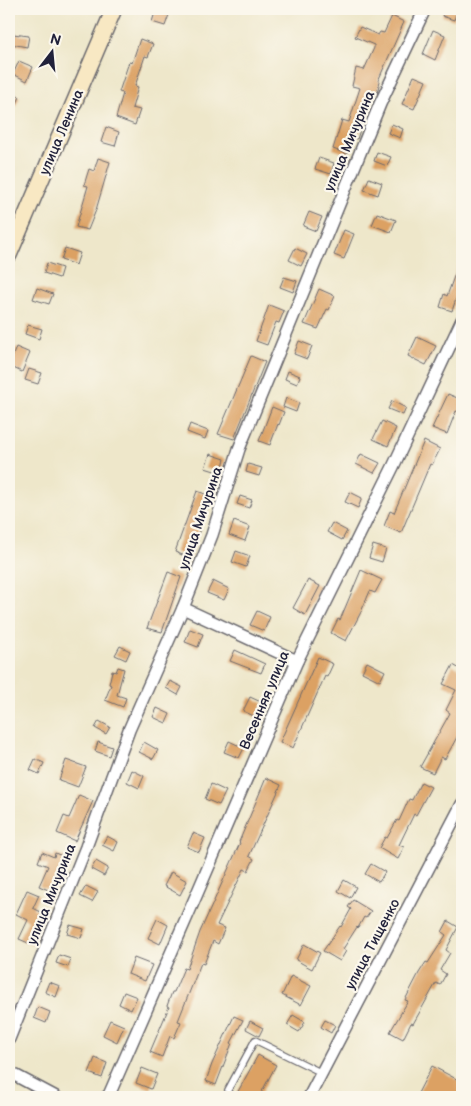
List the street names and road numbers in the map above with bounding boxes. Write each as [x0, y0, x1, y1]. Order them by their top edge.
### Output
street label: улица Ленина [36, 86, 87, 177]
street label: улица Мичурина [321, 88, 379, 194]
street label: улица Мичурина [175, 464, 226, 572]
street label: Весенняя улица [236, 648, 293, 752]
street label: улица Мичурина [23, 840, 80, 947]
street label: улица Тищенко [341, 896, 403, 992]

